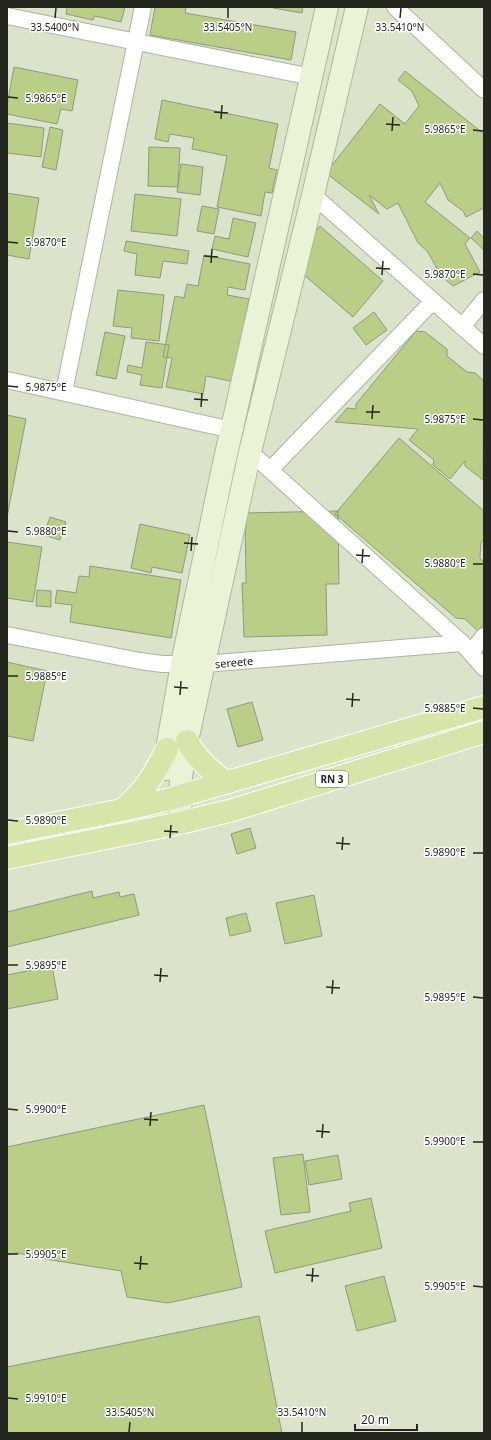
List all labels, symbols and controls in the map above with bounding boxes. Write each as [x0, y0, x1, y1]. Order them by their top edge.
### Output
text: 33.5400°N [31, 20, 79, 34]
text: 33.5405°N [204, 20, 252, 34]
text: 33.5410°N [376, 20, 424, 34]
text: 5.9865°E [25, 91, 67, 105]
text: 5.9865°E [424, 122, 466, 136]
text: 5.9870°E [25, 235, 67, 249]
text: 5.9870°E [424, 267, 466, 281]
text: 5.9875°E [25, 380, 67, 394]
text: 5.9875°E [424, 412, 466, 426]
text: 5.9880°E [25, 524, 67, 538]
text: 5.9880°E [424, 556, 466, 570]
street label: sereete [214, 653, 254, 671]
text: 5.9885°E [25, 669, 67, 683]
text: 5.9885°E [424, 701, 466, 715]
road number: RN 3 [316, 771, 348, 787]
text: 5.9890°E [25, 813, 67, 827]
text: 5.9890°E [424, 845, 466, 859]
text: 5.9895°E [25, 958, 67, 972]
text: 5.9895°E [424, 990, 466, 1004]
text: 5.9900°E [25, 1102, 67, 1116]
text: 5.9900°E [424, 1134, 466, 1148]
text: 5.9905°E [25, 1247, 67, 1261]
text: 5.9905°E [424, 1279, 466, 1293]
text: 5.9910°E [25, 1391, 67, 1405]
text: 33.5405°N [106, 1405, 154, 1419]
text: 33.5410°N [278, 1405, 326, 1419]
scale bar [355, 1406, 417, 1432]
text: 20 m [361, 1411, 389, 1428]

